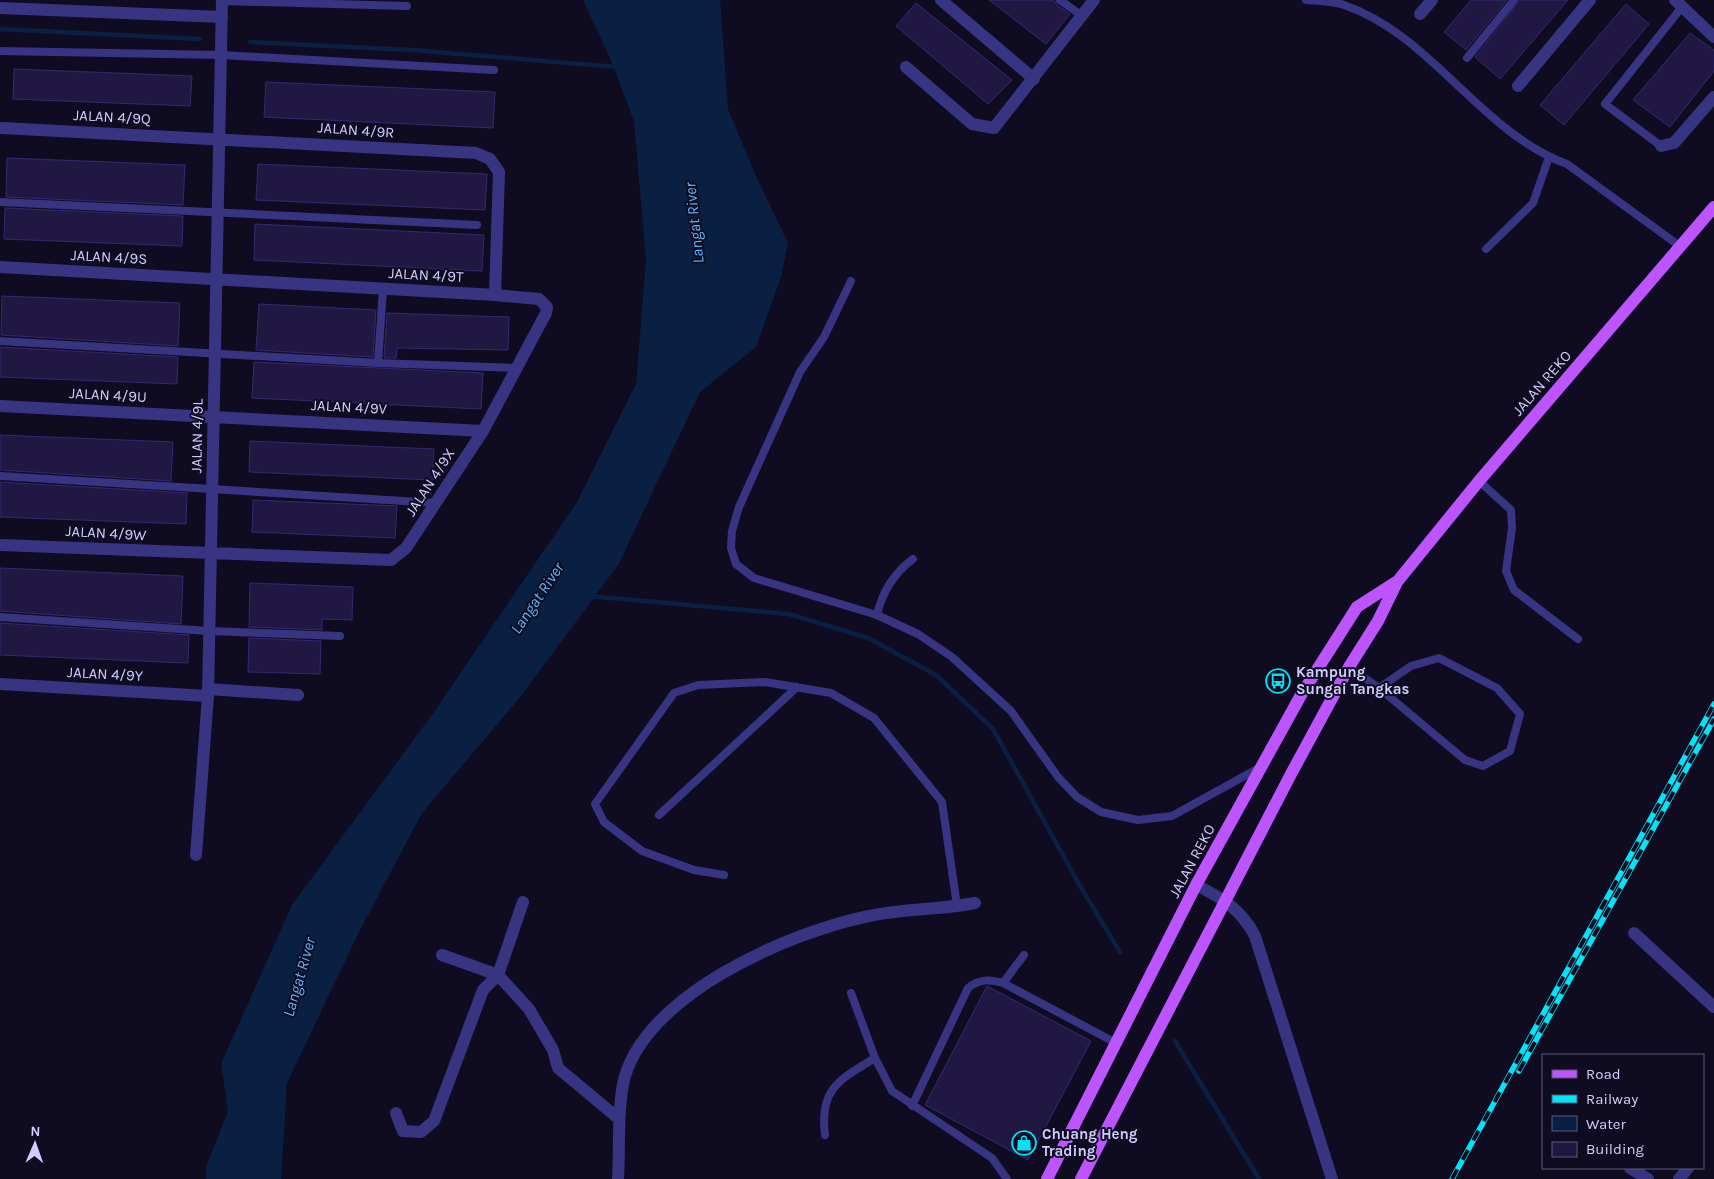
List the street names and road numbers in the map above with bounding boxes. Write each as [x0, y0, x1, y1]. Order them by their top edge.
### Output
street label: JALAN 4/9Q [73, 106, 151, 128]
street label: JALAN 4/9R [317, 118, 395, 142]
street label: JALAN 4/9S [70, 246, 148, 268]
street label: JALAN 4/9T [388, 264, 464, 286]
street label: JALAN REKO [1509, 347, 1575, 419]
street label: JALAN 4/9U [69, 384, 147, 406]
street label: JALAN 4/9V [311, 396, 388, 418]
street label: JALAN 4/9L [187, 399, 207, 473]
street label: JALAN 4/9X [401, 445, 459, 519]
street label: JALAN 4/9W [65, 522, 148, 544]
street label: JALAN 4/9Y [67, 663, 144, 685]
street label: JALAN REKO [1165, 821, 1219, 901]

